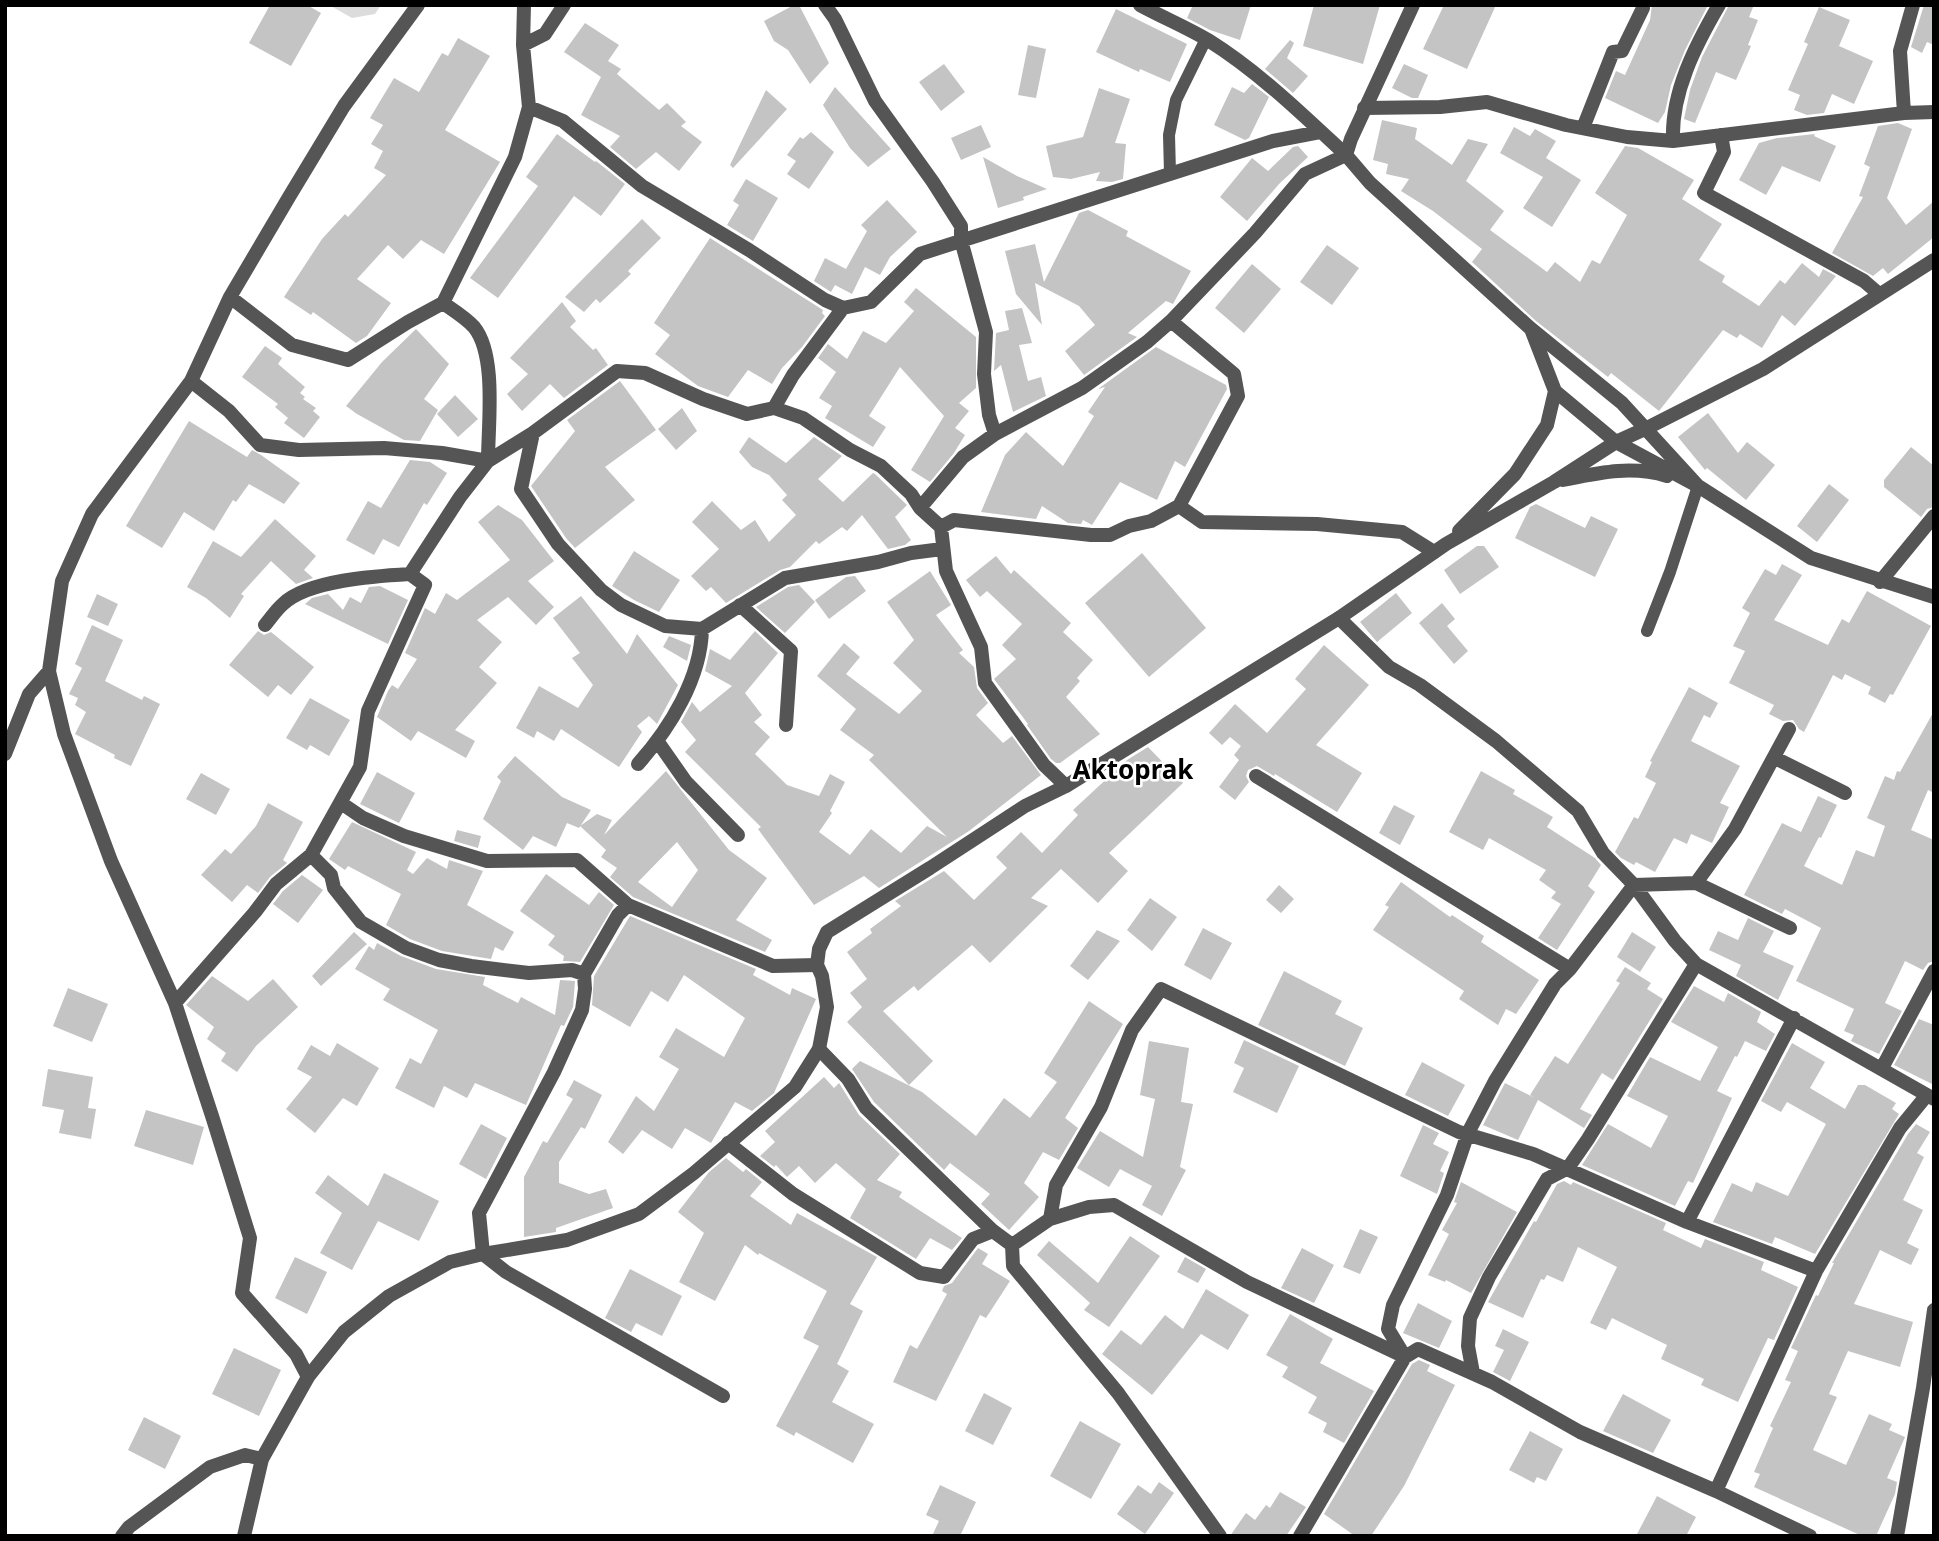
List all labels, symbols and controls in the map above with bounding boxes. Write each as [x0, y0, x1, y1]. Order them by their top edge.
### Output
district label: Aktoprak [1073, 751, 1194, 787]

